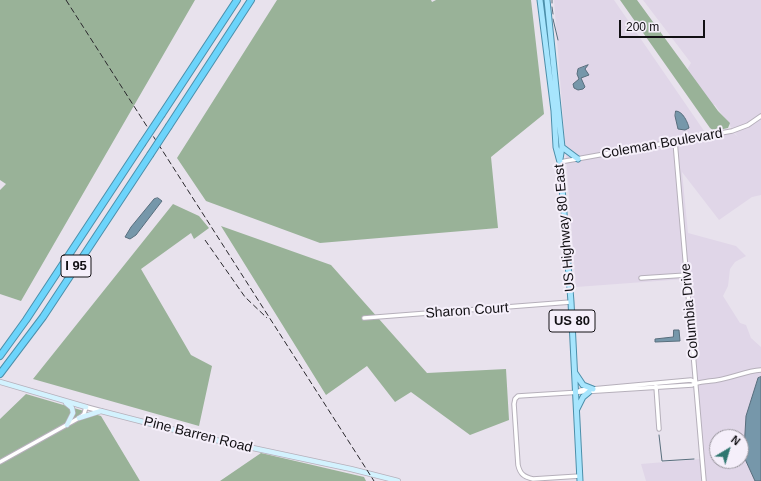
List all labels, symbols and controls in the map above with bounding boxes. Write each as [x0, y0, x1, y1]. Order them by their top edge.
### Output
scale bar [621, 12, 707, 38]
text: 200 m [626, 20, 659, 34]
street label: Coleman Boulevard [600, 125, 724, 163]
street label: US Highway 80 East [551, 163, 579, 293]
road number: I 95 [61, 255, 91, 277]
street label: Columbia Drive [677, 263, 703, 359]
street label: Sharon Court [425, 300, 509, 322]
road number: US 80 [549, 310, 595, 332]
street label: Pine Barren Road [142, 413, 254, 457]
north arrow [709, 429, 749, 469]
text: N [729, 433, 743, 448]

